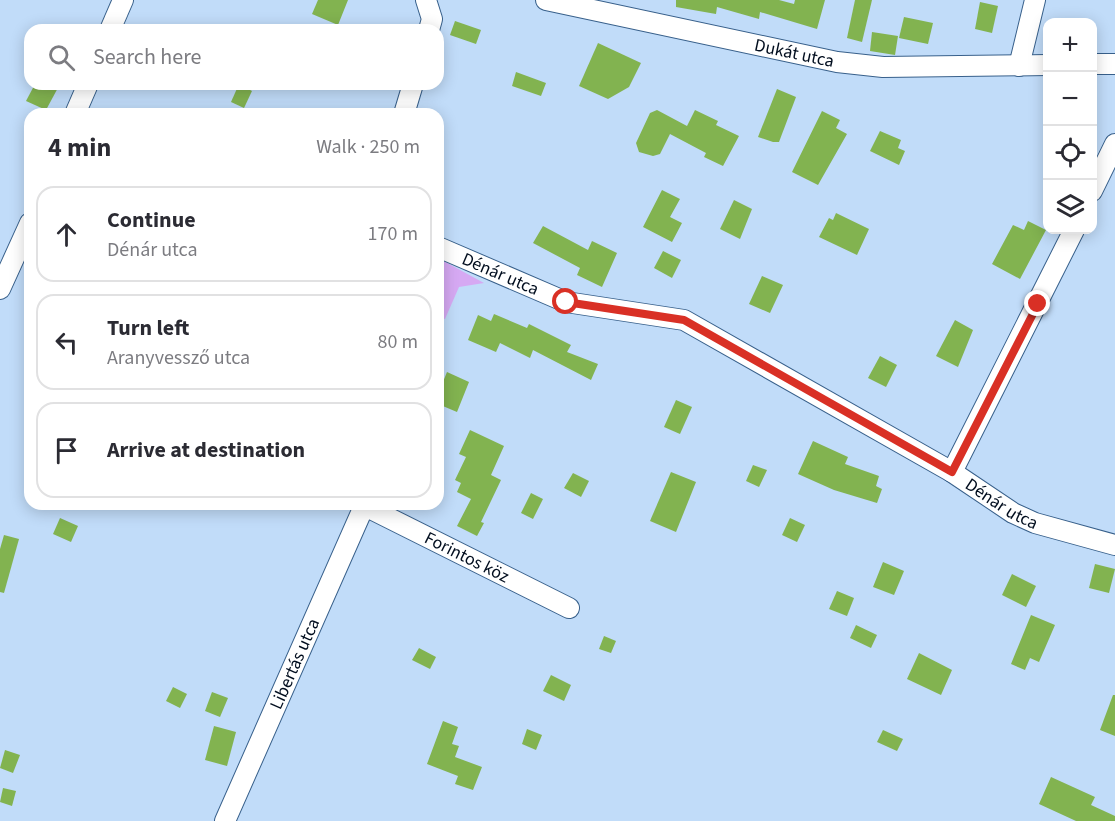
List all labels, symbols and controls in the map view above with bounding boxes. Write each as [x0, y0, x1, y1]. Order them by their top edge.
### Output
map controls [1043, 18, 1097, 234]
button: + [1043, 18, 1097, 72]
search box [24, 24, 444, 90]
street label: Dukát utca [752, 33, 836, 74]
icon: search [45, 41, 78, 74]
text: Search here [93, 41, 201, 73]
button: − [1043, 72, 1097, 126]
button: locate [1043, 126, 1097, 180]
text: 4 min [48, 129, 111, 166]
text: Walk · 250 m [316, 133, 420, 161]
button: layers [1043, 180, 1097, 234]
text: Continue [107, 204, 196, 236]
icon: ahead [50, 218, 83, 251]
text: 170 m [368, 220, 418, 248]
text: Dénár utca [107, 236, 198, 264]
street label: Dénár utca [458, 247, 543, 302]
route start [552, 288, 578, 314]
route end [1024, 290, 1050, 316]
text: Turn left [107, 312, 189, 344]
icon: left [50, 326, 83, 359]
text: 80 m [378, 328, 418, 356]
text: Aranyvessző utca [107, 344, 250, 372]
icon: arrive [50, 434, 83, 467]
text: Arrive at destination [107, 434, 305, 466]
street label: Dénár utca [960, 472, 1042, 536]
street label: Forintos köz [420, 526, 514, 589]
street label: Libertás utca [264, 614, 326, 713]

